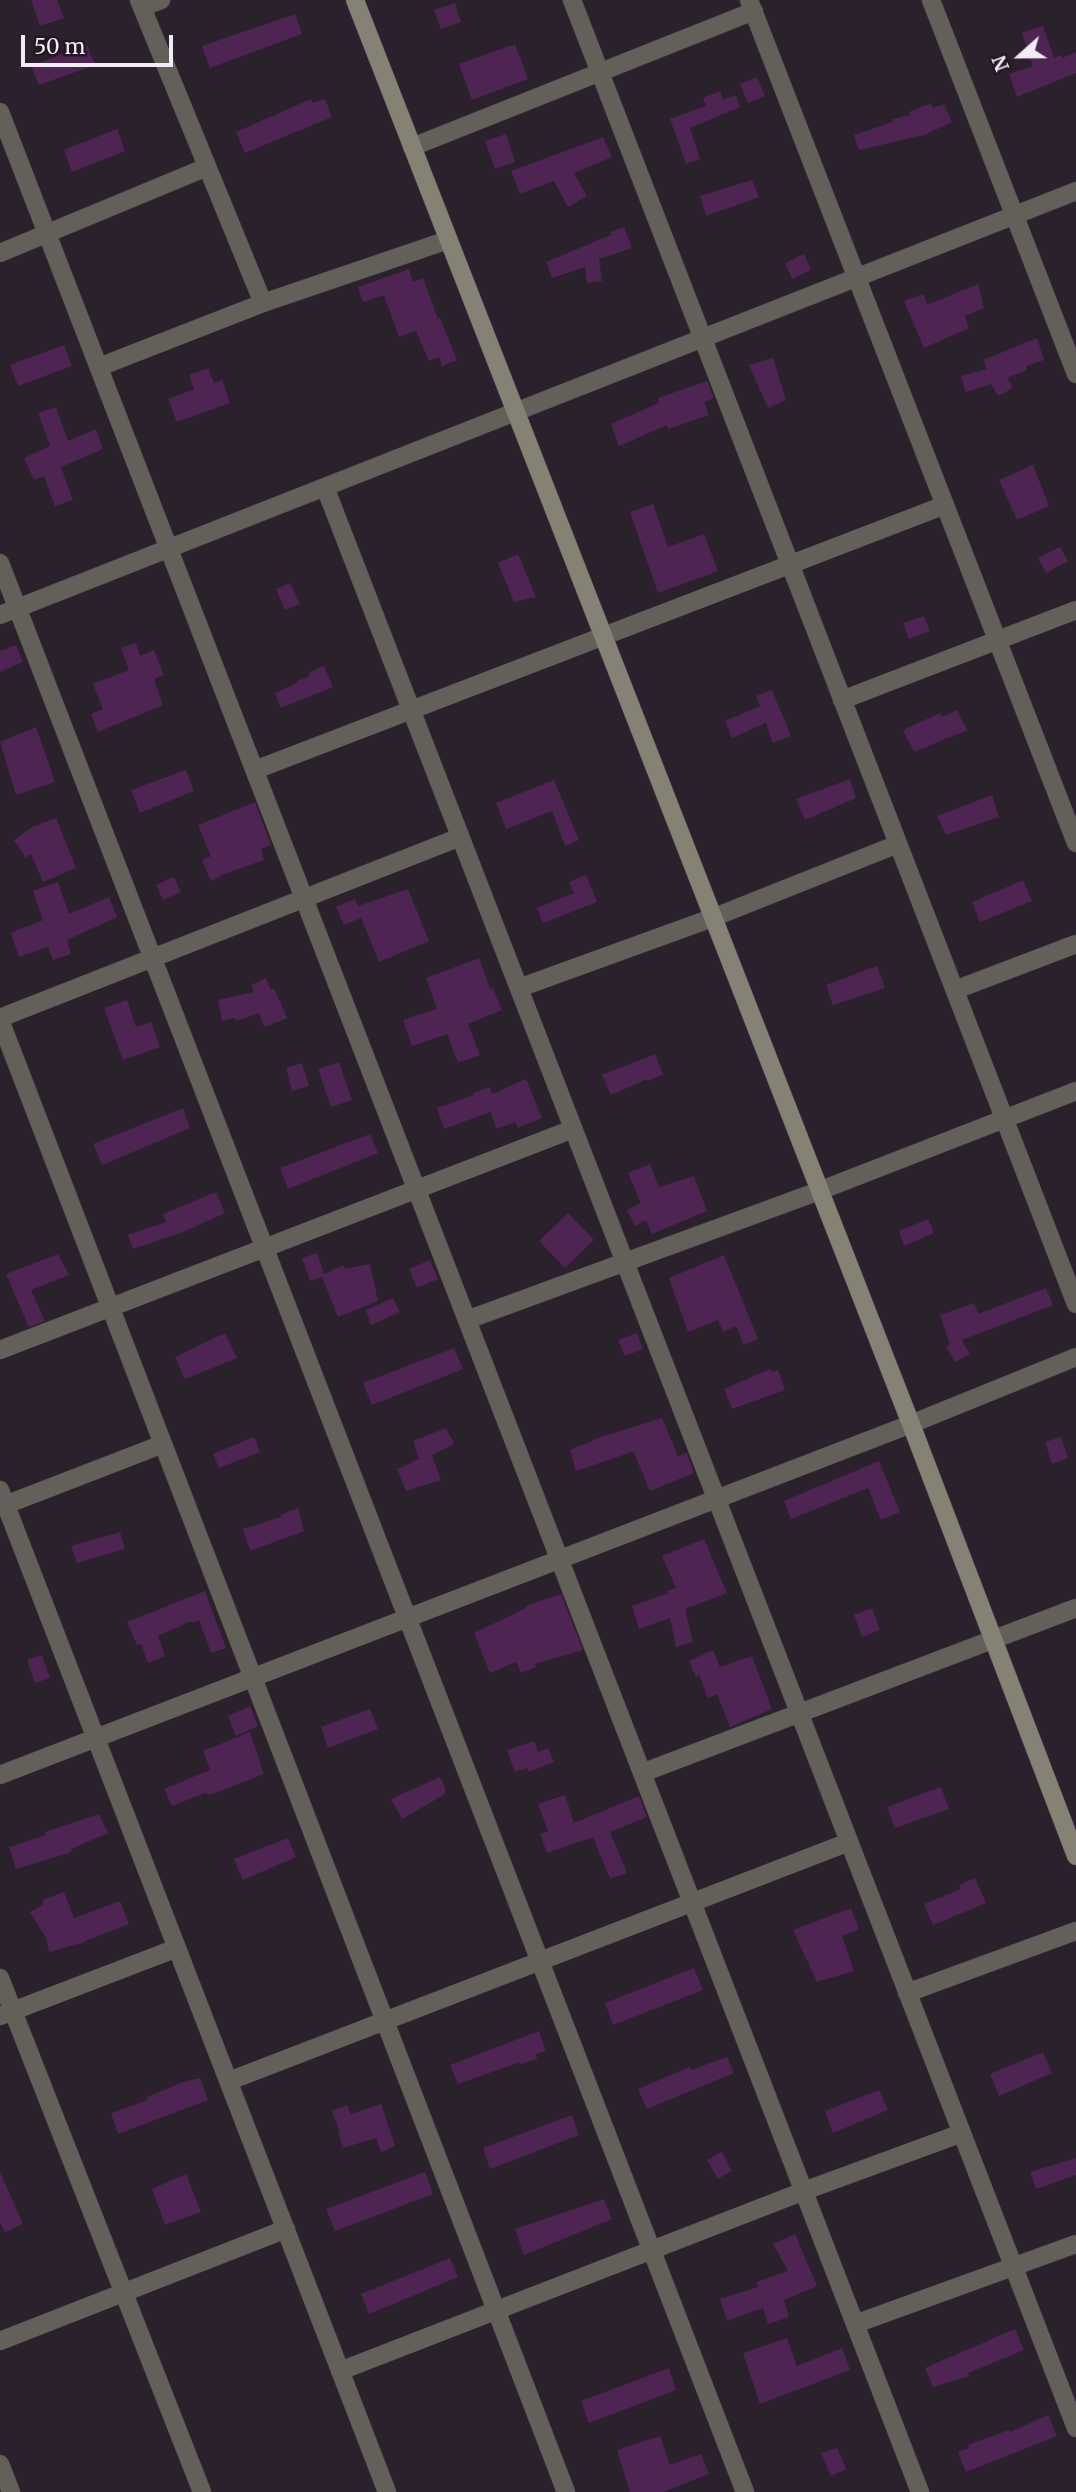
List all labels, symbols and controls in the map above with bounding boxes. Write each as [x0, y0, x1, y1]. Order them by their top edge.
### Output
scale bar [24, 21, 177, 65]
north arrow [985, 21, 1055, 91]
text: 50 m [34, 33, 85, 60]
text: N [987, 52, 1014, 75]

